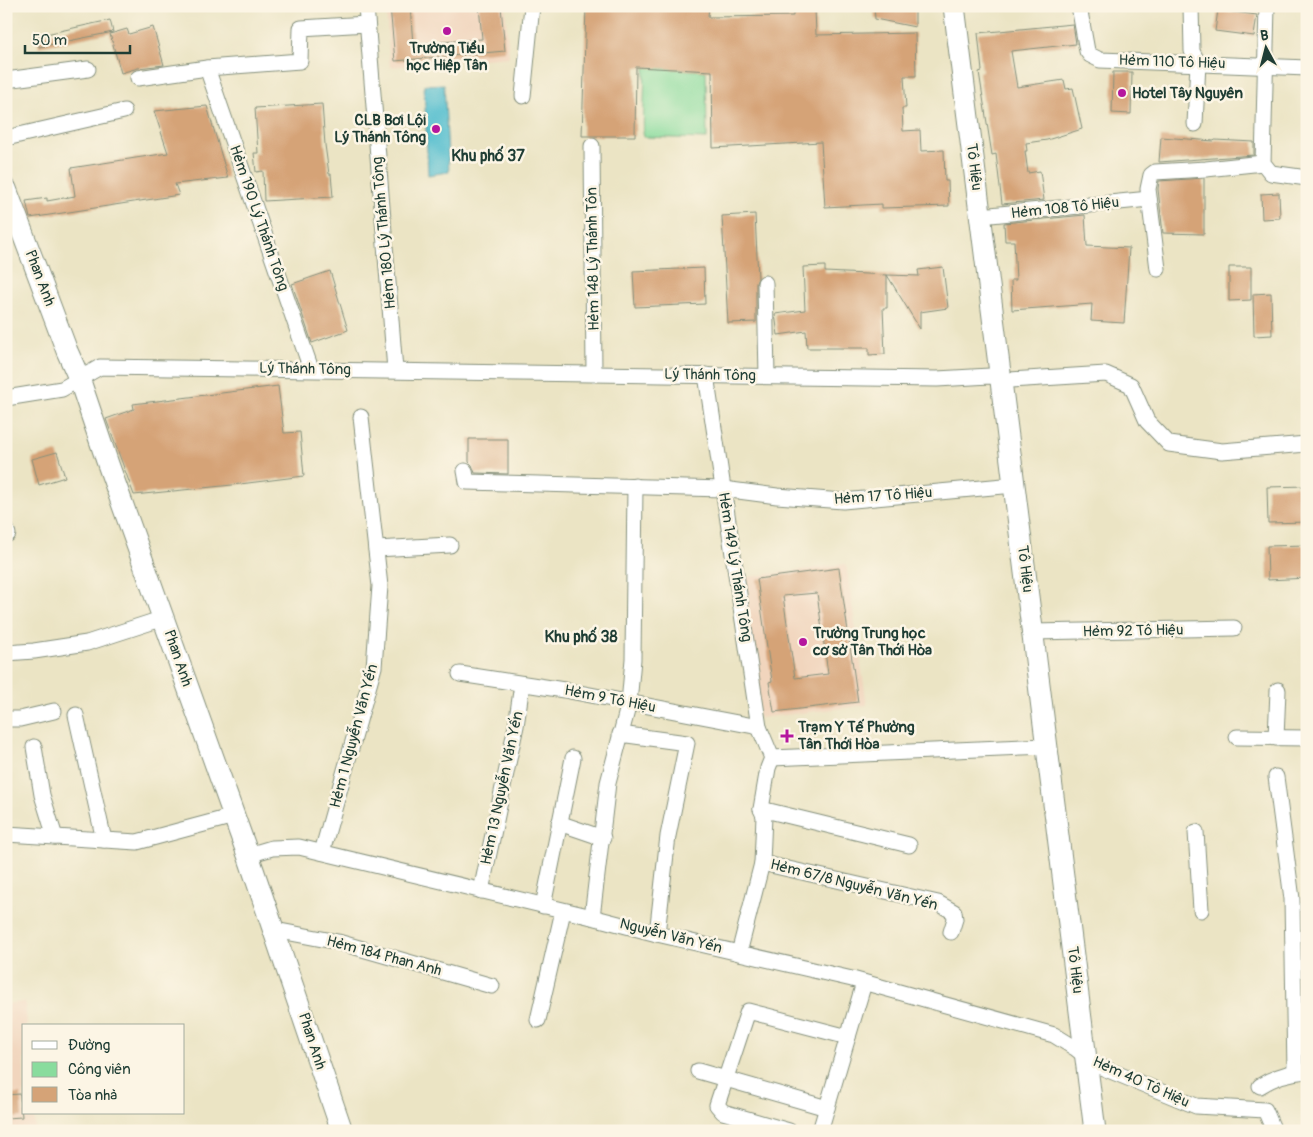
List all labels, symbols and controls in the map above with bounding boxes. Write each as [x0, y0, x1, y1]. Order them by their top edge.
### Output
scale bar [25, 22, 130, 54]
north arrow [1240, 22, 1290, 72]
marker: Trường Tiểu học Hiệp Tân [441, 25, 453, 37]
text: B [1260, 27, 1270, 45]
text: 50 m [32, 31, 67, 50]
place label: Trường Tiểu học Hiệp Tân [406, 39, 488, 75]
street label: Hẻm 110 Tô Hiệu [1118, 51, 1226, 73]
place label: Hotel Tây Nguyên [1132, 84, 1243, 103]
marker: Hotel Tây Nguyên [1116, 87, 1128, 99]
place label: CLB Bơi Lội Lý Thánh Tông [334, 111, 426, 147]
marker: CLB Bơi Lội Lý Thánh Tông [430, 123, 442, 135]
street label: Tô Hiệu [962, 142, 986, 192]
street label: Hẻm 190 Lý Thánh Tông [225, 143, 293, 293]
district label: Khu phố 37 [451, 145, 525, 166]
street label: Hẻm 180 Lý Thánh Tông [368, 156, 400, 310]
street label: Hẻm 148 Lý Thánh Tôn [582, 187, 604, 331]
street label: Hẻm 108 Tô Hiệu [1010, 193, 1120, 223]
street label: Phan Anh [21, 247, 59, 309]
street label: Lý Thánh Tông [259, 359, 351, 379]
street label: Lý Thánh Tông [664, 365, 756, 385]
street label: Hẻm 17 Tô Hiệu [833, 483, 933, 509]
street label: Hẻm 149 Lý Thánh Tông [714, 491, 756, 643]
street label: Tô Hiệu [1013, 544, 1037, 594]
street label: Hẻm 92 Tô Hiệu [1082, 621, 1184, 641]
place label: Trường Trung học cơ sở Tân Thới Hòa [812, 624, 932, 660]
district label: Khu phố 38 [545, 626, 617, 647]
street label: Phan Anh [159, 627, 197, 689]
marker: Trường Trung học cơ sở Tân Thới Hòa [797, 636, 809, 648]
street label: Hẻm 1 Nguyễn Văn Yến [326, 662, 382, 810]
street label: Hẻm 9 Tô Hiệu [563, 681, 657, 717]
street label: Hẻm 13 Nguyễn Văn Yến [476, 710, 528, 866]
place label: Trạm Y Tế Phường Tân Thới Hòa [797, 718, 915, 754]
marker: Trạm Y Tế Phường Tân Thới Hòa [780, 729, 794, 743]
street label: Hẻm 67/8 Nguyễn Văn Yến [768, 855, 940, 915]
street label: Nguyễn Văn Yến [618, 914, 724, 958]
street label: Hẻm 184 Phan Anh [324, 932, 444, 980]
street label: Tô Hiệu [1063, 945, 1087, 995]
street label: Phan Anh [294, 1010, 330, 1072]
legend [22, 1024, 185, 1114]
text: Đường [68, 1036, 110, 1055]
street label: Hẻm 40 Tô Hiệu [1090, 1052, 1192, 1112]
text: Công viên [68, 1060, 131, 1079]
text: Tòa nhà [68, 1086, 117, 1105]

